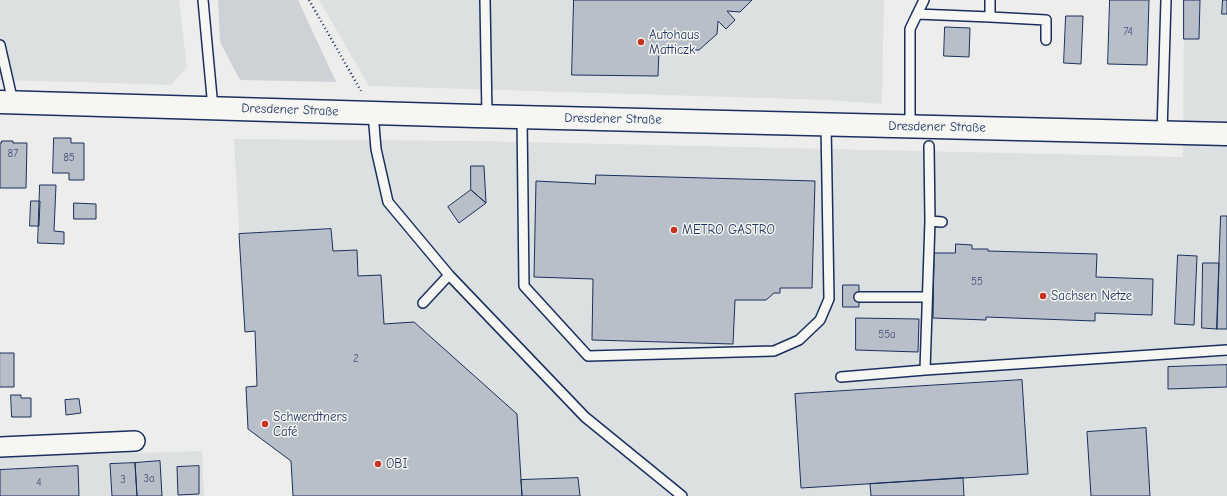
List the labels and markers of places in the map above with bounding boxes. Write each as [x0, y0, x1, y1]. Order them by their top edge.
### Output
place label: Autohaus Matticzk [649, 27, 699, 58]
marker: Autohaus Matticzk [636, 37, 646, 47]
place label: METRO GASTRO [682, 222, 775, 238]
marker: METRO GASTRO [669, 225, 679, 235]
place label: Sachsen Netze [1051, 288, 1132, 304]
marker: Sachsen Netze [1038, 291, 1048, 301]
place label: Schwerdtners Café [273, 409, 347, 440]
marker: Schwerdtners Café [260, 419, 270, 429]
place label: OBI [386, 456, 408, 472]
marker: OBI [373, 459, 383, 469]

